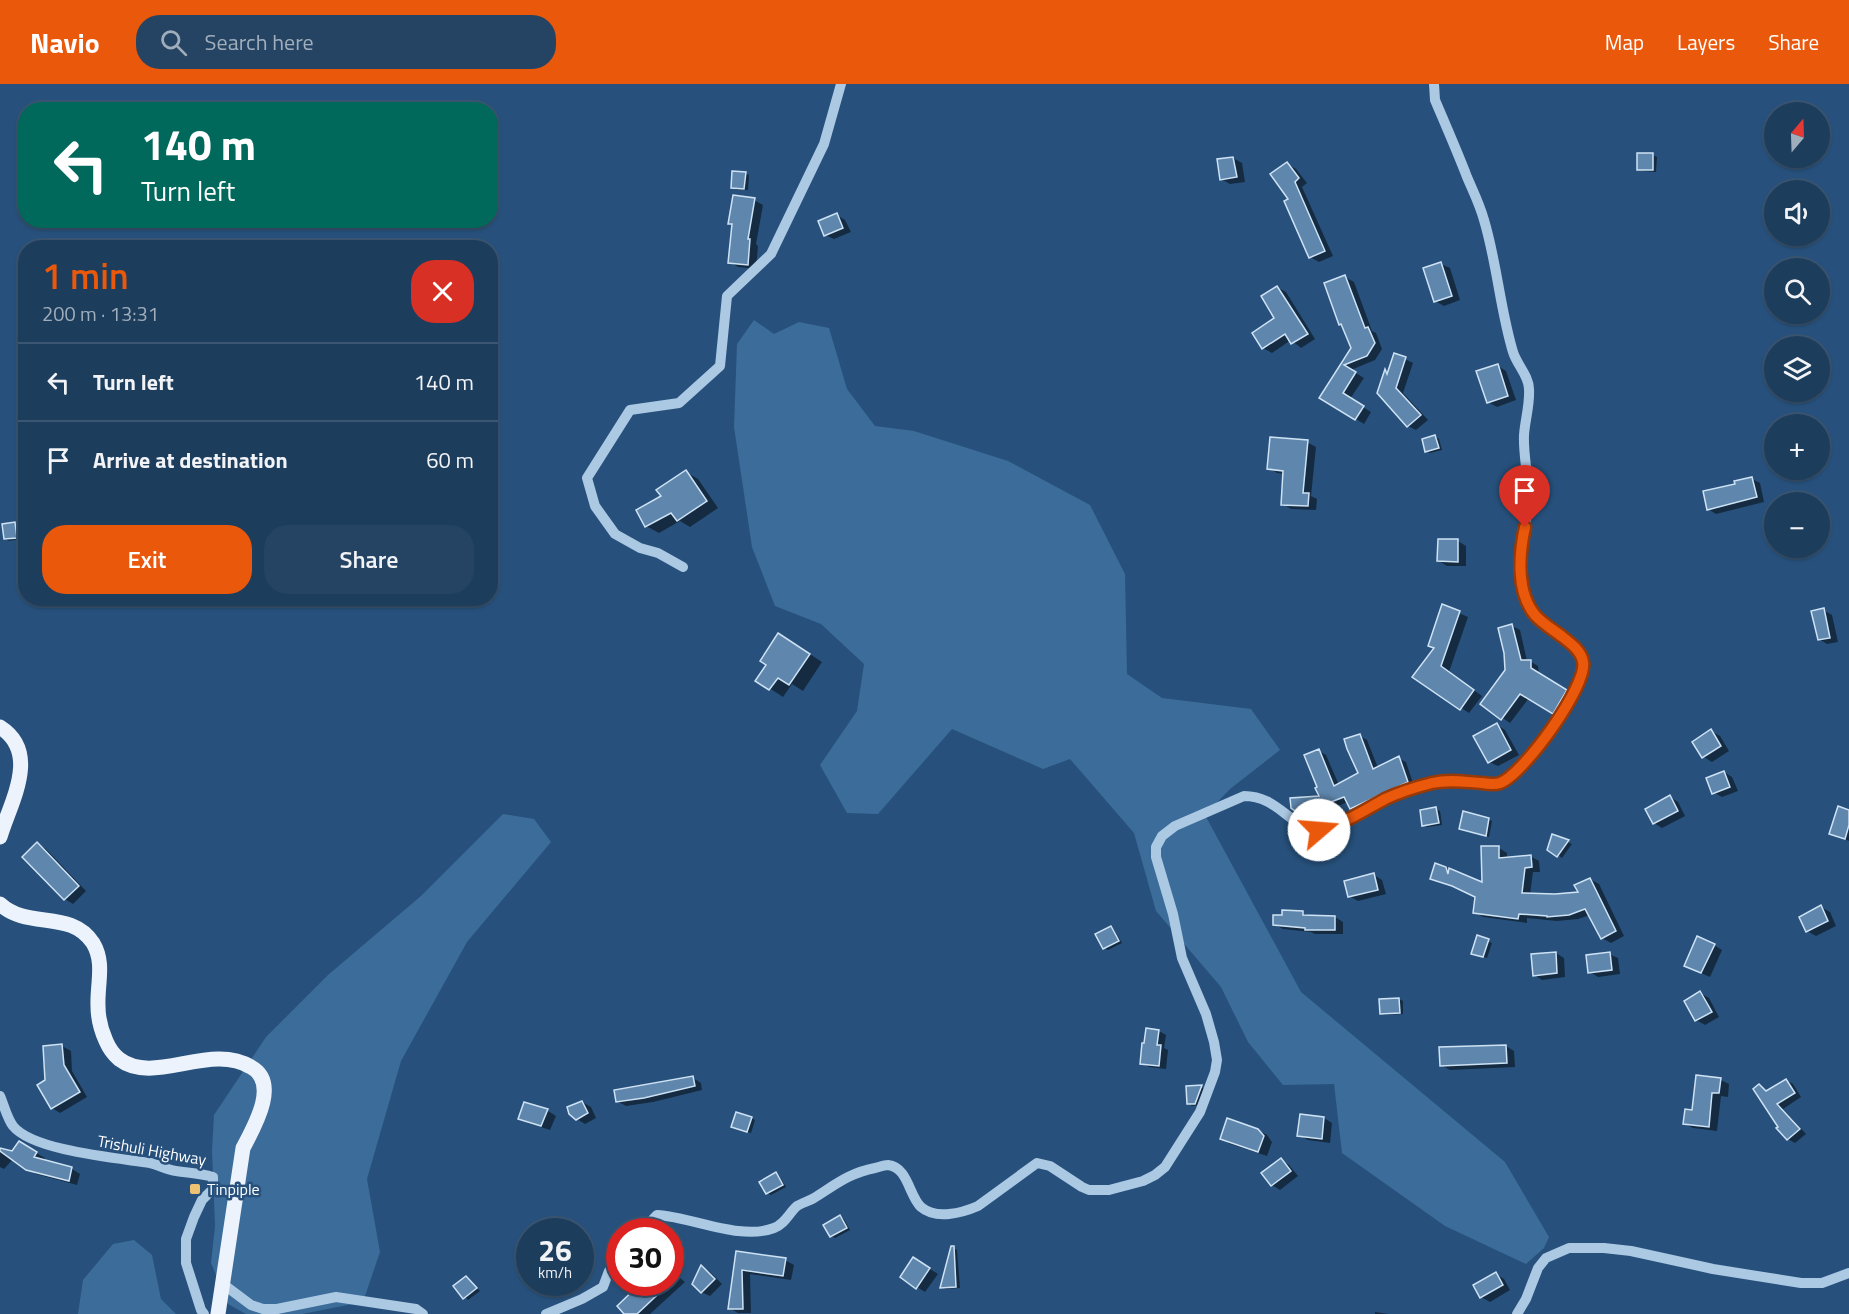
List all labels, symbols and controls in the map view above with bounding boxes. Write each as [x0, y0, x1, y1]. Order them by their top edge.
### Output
search box [136, 15, 556, 69]
text: Navio [30, 21, 100, 64]
text: Search here [205, 25, 314, 59]
icon: search [157, 26, 190, 59]
text: Map [1605, 26, 1644, 58]
text: Layers [1677, 26, 1735, 58]
text: Share [1768, 26, 1819, 58]
north arrow [1764, 102, 1830, 168]
map controls [1764, 102, 1830, 558]
text: 140 m [141, 112, 256, 176]
icon: left [42, 126, 120, 204]
text: Turn left [141, 170, 235, 211]
button: sound [1764, 180, 1830, 246]
text: 1 min [42, 248, 129, 303]
button: search [1764, 258, 1830, 324]
button: close [411, 260, 474, 323]
text: 200 m · 13:31 [42, 298, 159, 329]
button: layers [1764, 336, 1830, 402]
text: Turn left [93, 365, 174, 399]
text: 140 m [414, 365, 474, 399]
icon: left [42, 366, 75, 399]
button: + [1764, 414, 1830, 480]
text: Arrive at destination [93, 443, 288, 477]
text: 60 m [426, 443, 474, 477]
icon: arrive [42, 444, 75, 477]
pin [1499, 465, 1550, 527]
icon: arrive [1508, 474, 1541, 507]
button: − [1764, 492, 1830, 558]
button: Exit [42, 525, 252, 594]
button: Share [264, 525, 474, 594]
position arrow [1287, 798, 1351, 862]
street label: Trishuli Highway [96, 1129, 209, 1171]
place label: Tinpiple [207, 1177, 260, 1201]
marker: Tinpiple [188, 1182, 202, 1196]
speed limit sign: 30 [606, 1218, 684, 1296]
text: 26 [538, 1227, 572, 1273]
text: km/h [538, 1261, 572, 1284]

